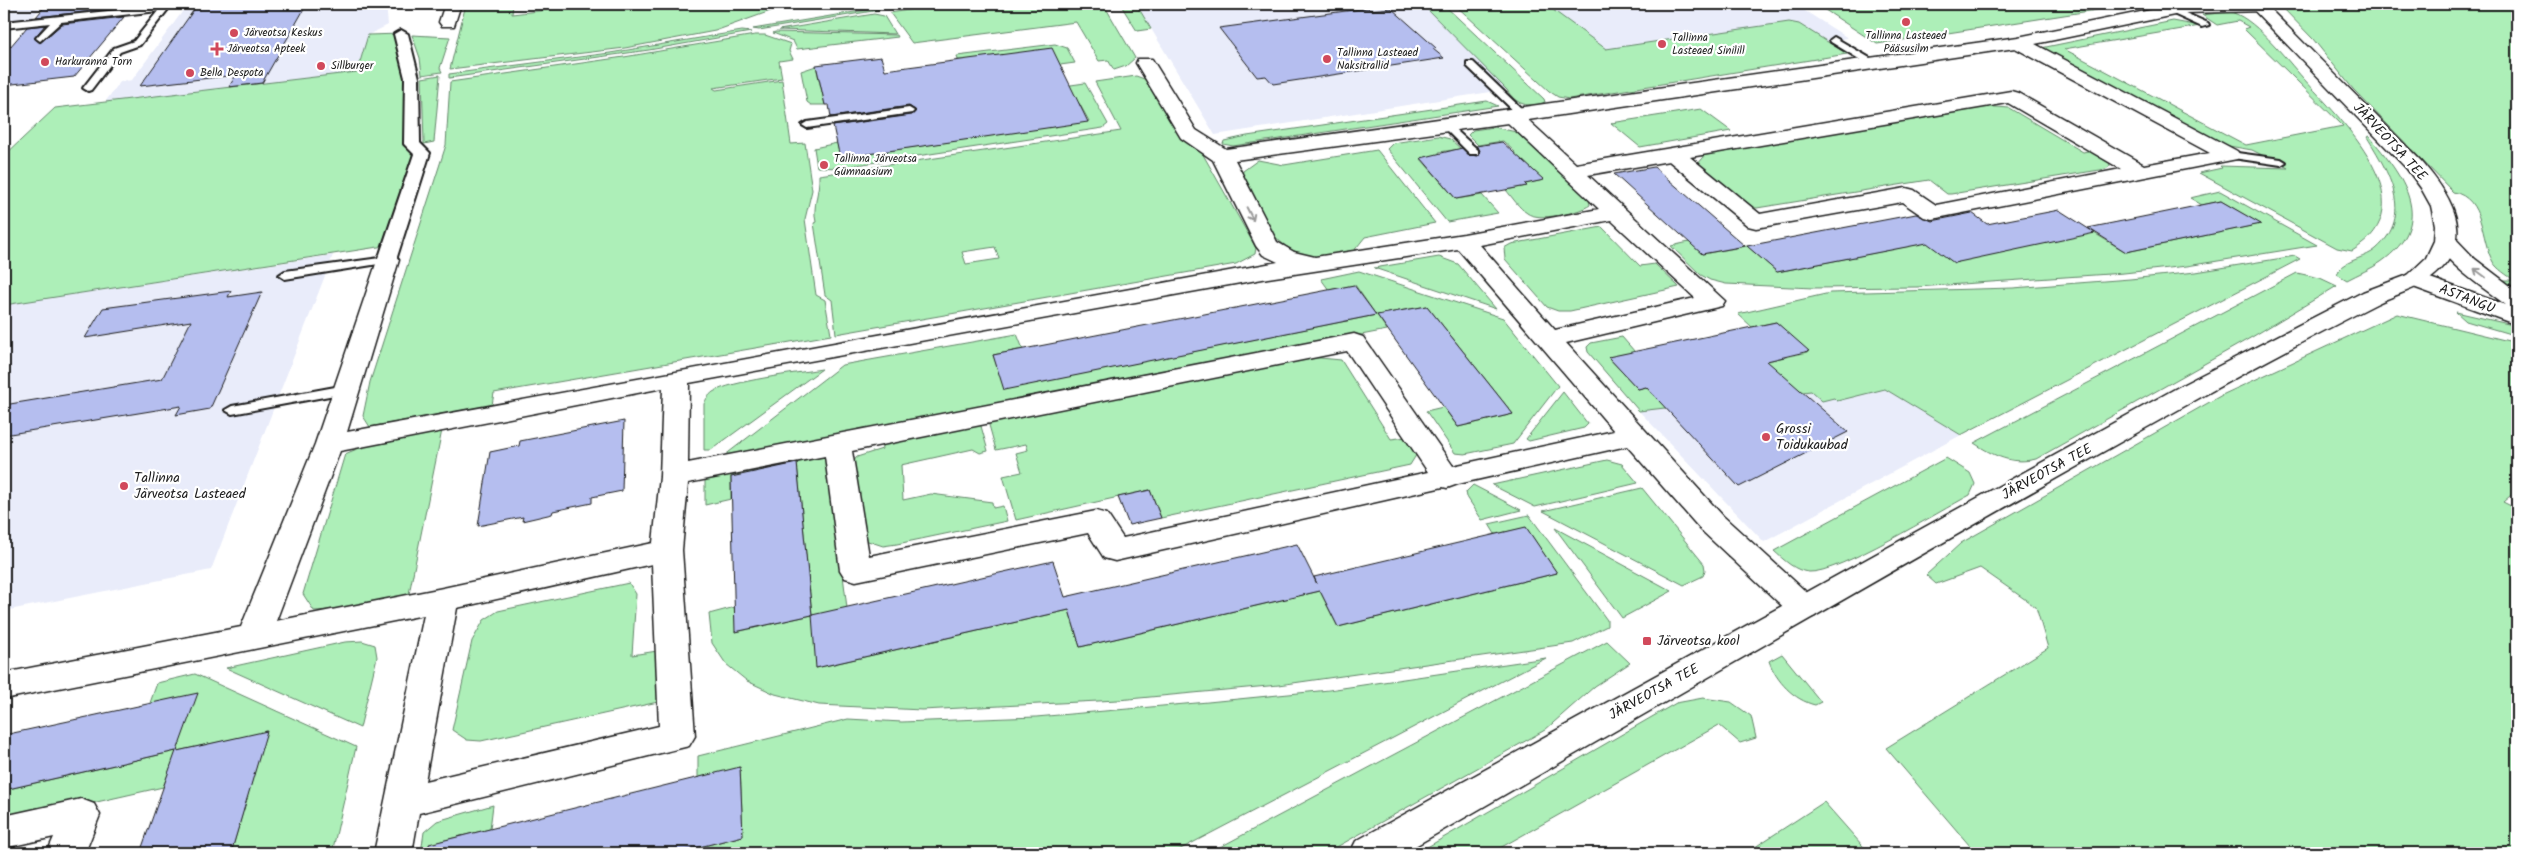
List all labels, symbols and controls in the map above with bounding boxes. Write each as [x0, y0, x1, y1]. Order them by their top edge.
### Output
marker: Tallinna Lasteaed Pääsusilm [1900, 16, 1912, 28]
place label: Järveotsa Keskus [244, 24, 323, 42]
marker: Järveotsa Keskus [228, 27, 240, 39]
place label: Tallinna Lasteaed Pääsusilm [1865, 27, 1947, 58]
place label: Tallinna Lasteaed Sinilill [1672, 29, 1745, 60]
marker: Tallinna Lasteaed Sinilill [1656, 38, 1668, 50]
place label: Järveotsa Apteek [227, 40, 306, 58]
marker: Järveotsa Apteek [211, 43, 223, 55]
place label: Tallinna Lasteaed Naksitrallid [1337, 44, 1419, 75]
place label: Harkuranna Torn [55, 53, 132, 71]
marker: Tallinna Lasteaed Naksitrallid [1321, 53, 1333, 65]
marker: Harkuranna Torn [39, 56, 51, 68]
place label: Sillburger [331, 57, 375, 75]
marker: Sillburger [315, 60, 327, 72]
place label: Bella Despota [200, 64, 263, 82]
marker: Bella Despota [184, 67, 196, 79]
street label: JÄRVEOTSA TEE [2348, 98, 2433, 187]
place label: Tallinna Järveotsa Gümnaasium [834, 150, 917, 181]
marker: Tallinna Järveotsa Gümnaasium [818, 159, 830, 171]
one-way arrow [1246, 206, 1255, 221]
one-way arrow [2474, 268, 2487, 279]
street label: ASTANGU [2436, 278, 2498, 320]
place label: Grossi Toidukaubad [1776, 418, 1849, 456]
marker: Grossi Toidukaubad [1760, 431, 1772, 443]
street label: JÄRVEOTSA TEE [1998, 438, 2097, 506]
place label: Tallinna Järveotsa Lasteaed [134, 467, 247, 505]
marker: Tallinna Järveotsa Lasteaed [118, 480, 130, 492]
place label: Järveotsa kool [1657, 630, 1740, 652]
marker: Järveotsa kool [1641, 635, 1653, 647]
street label: JÄRVEOTSA TEE [1605, 658, 1704, 726]

